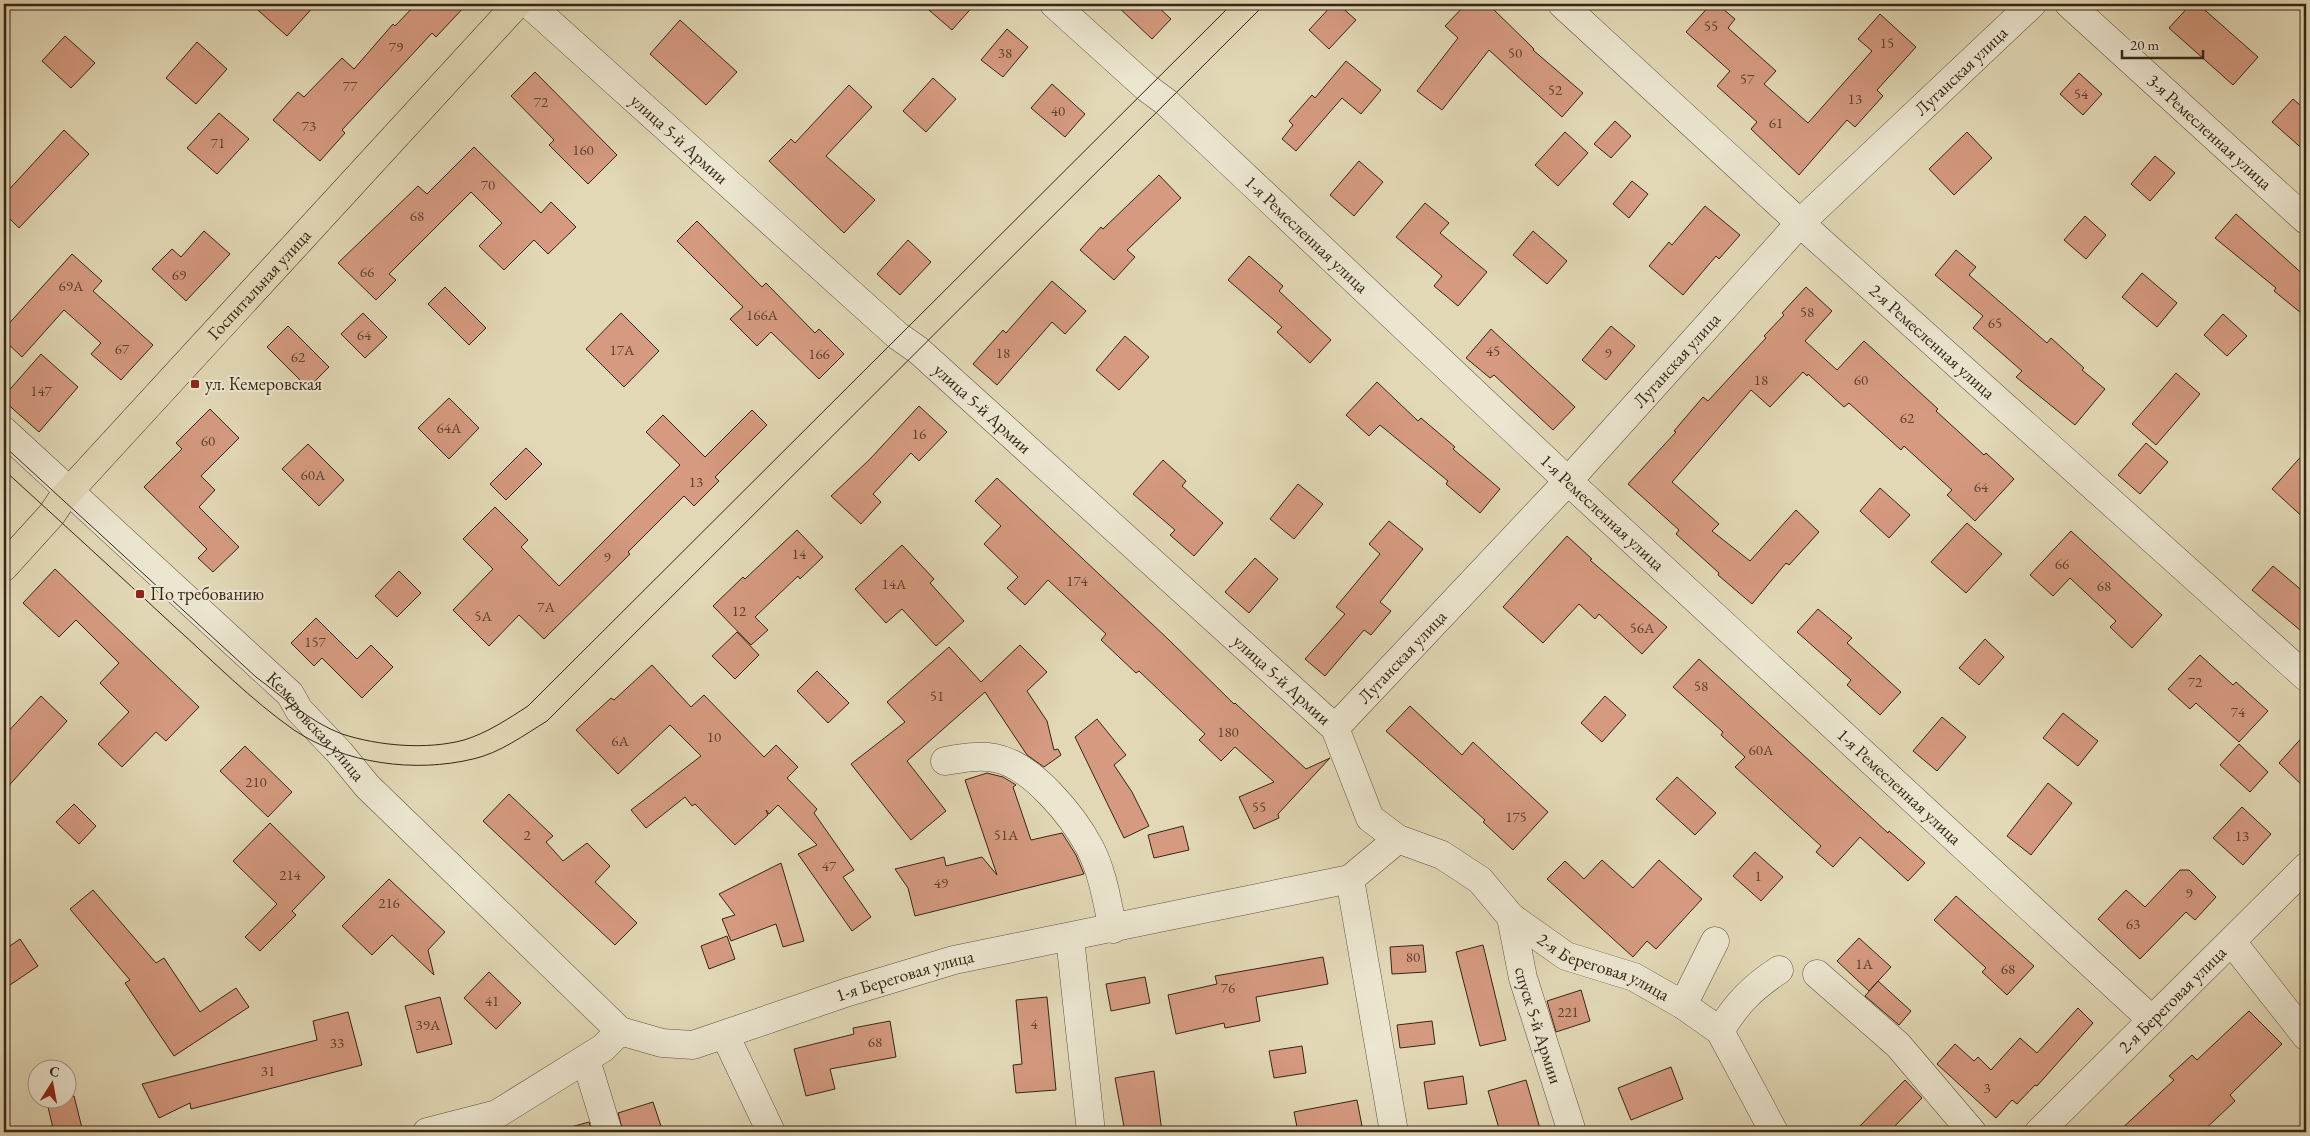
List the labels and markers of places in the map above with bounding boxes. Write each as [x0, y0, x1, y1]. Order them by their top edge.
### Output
place label: ул. Кемеровская [205, 372, 322, 395]
marker: ул. Кемеровская [189, 378, 201, 390]
place label: По требованию [150, 582, 264, 605]
marker: По требованию [134, 588, 146, 600]

